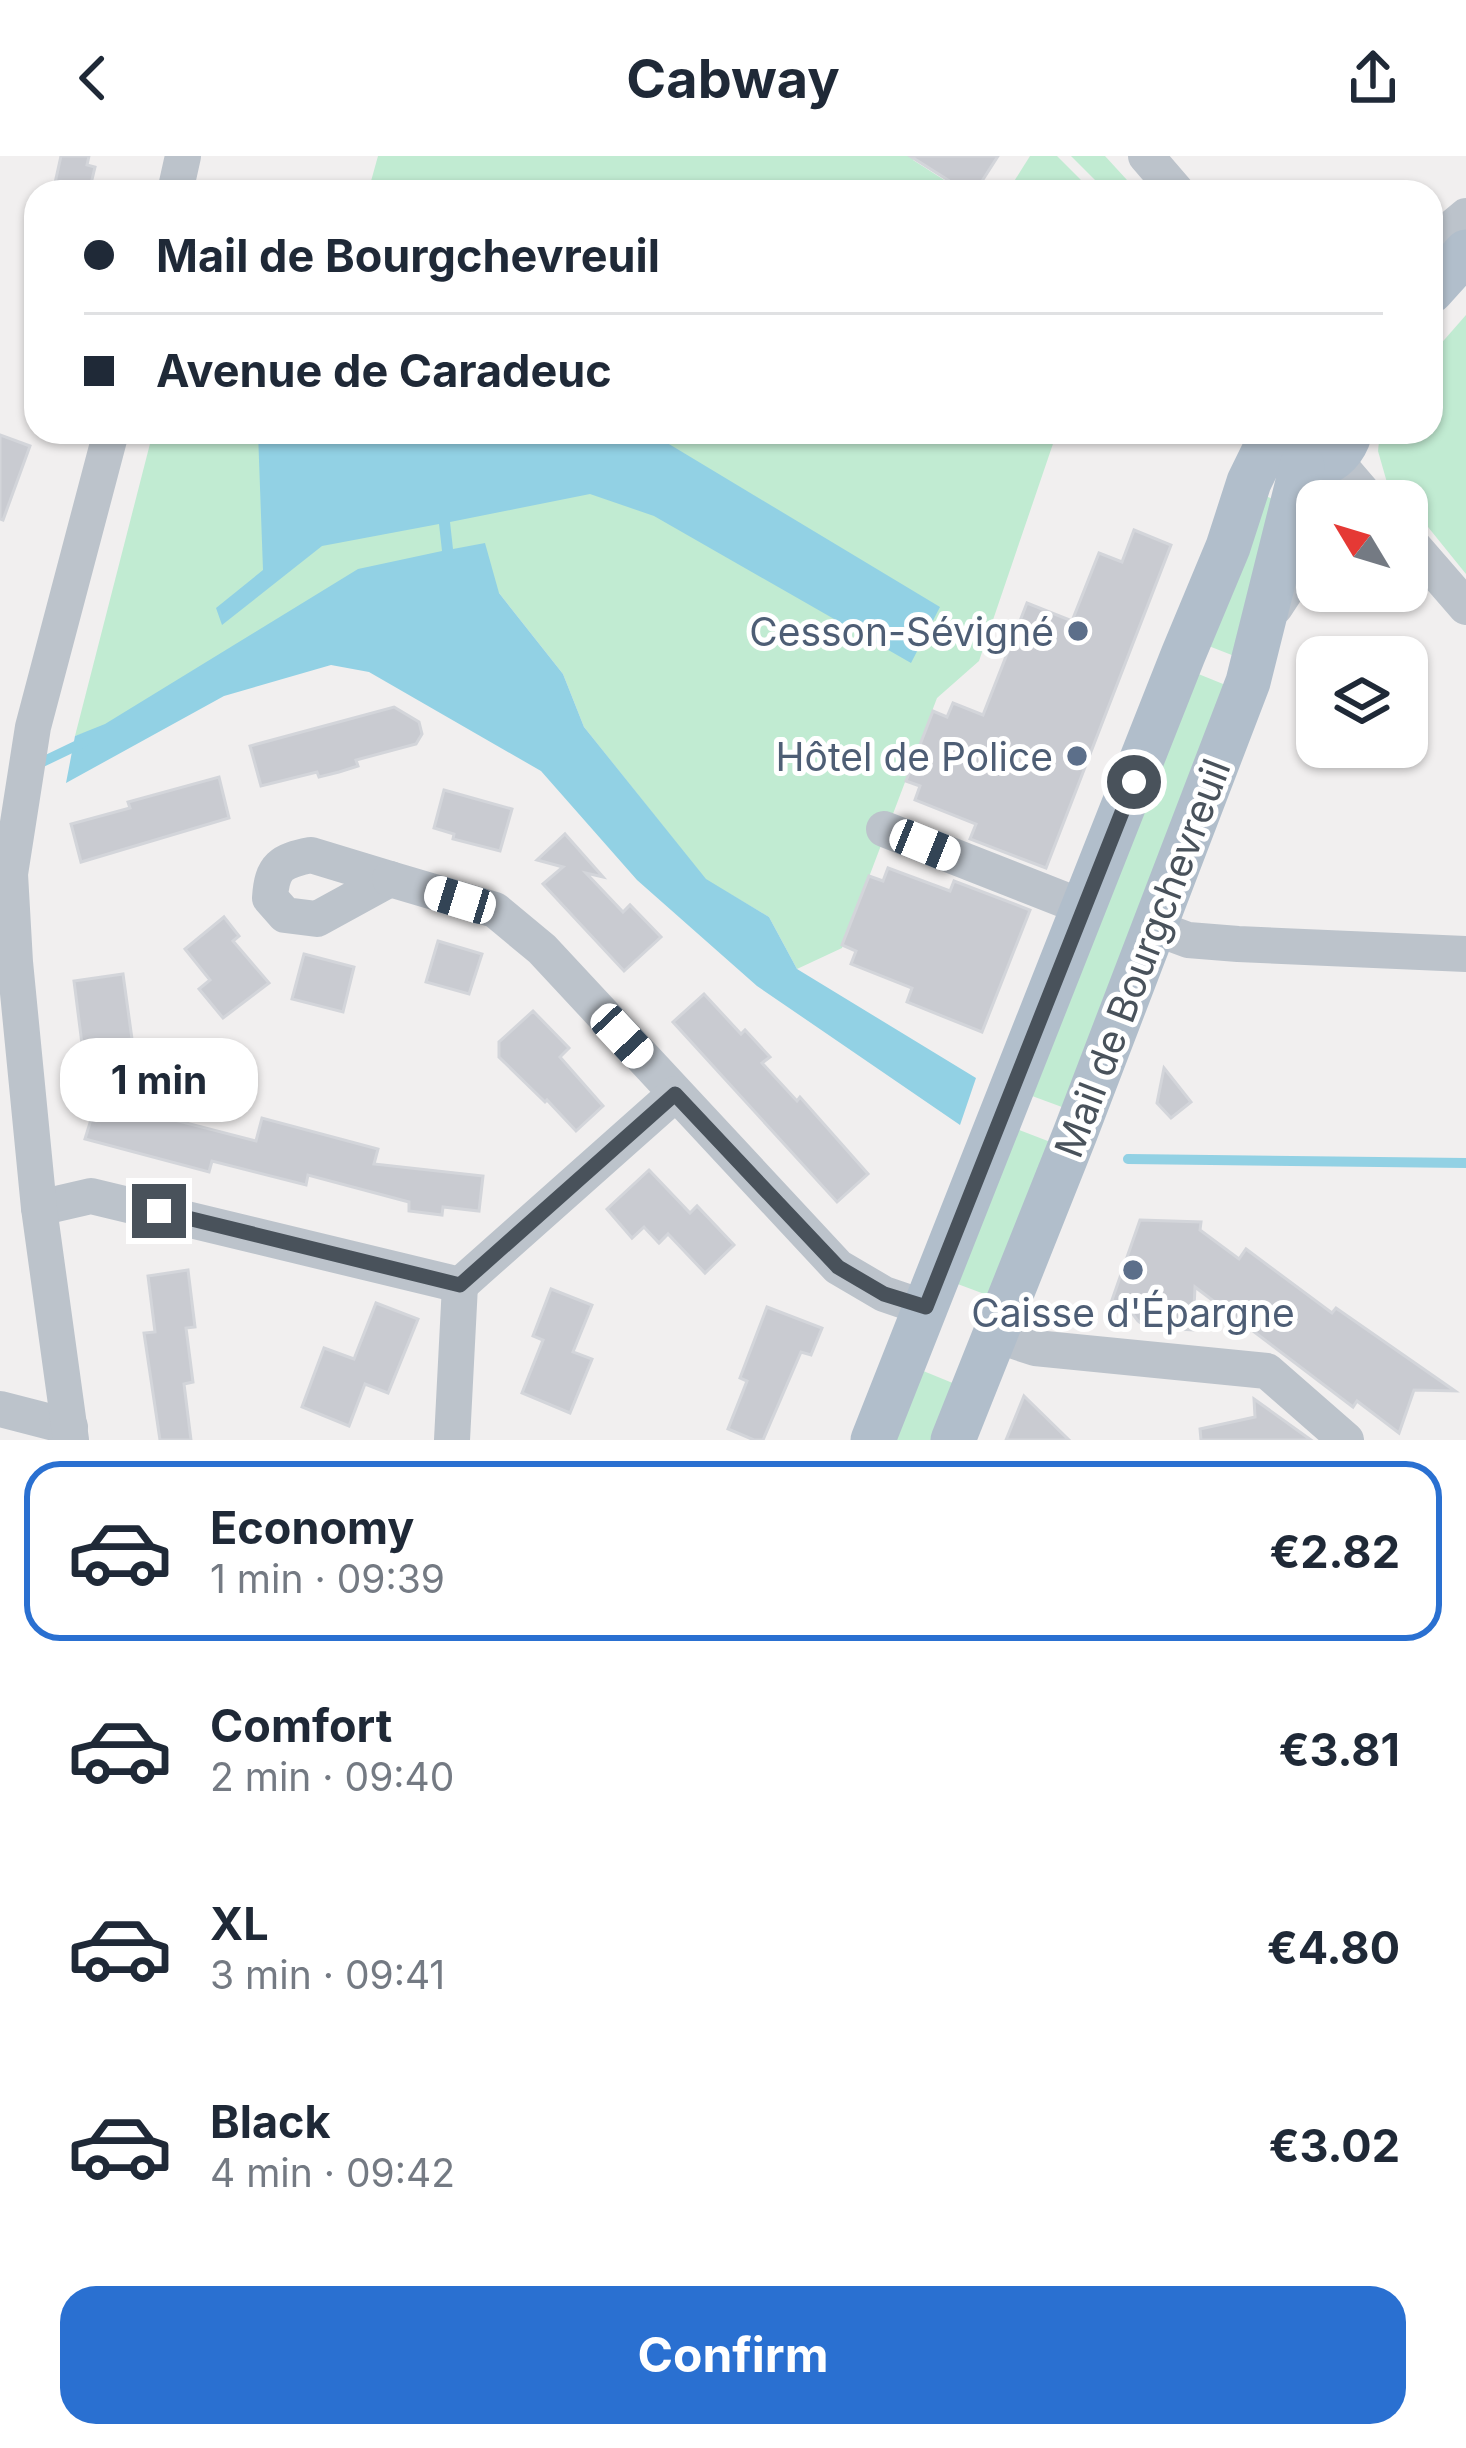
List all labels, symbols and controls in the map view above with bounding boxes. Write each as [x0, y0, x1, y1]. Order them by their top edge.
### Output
icon: back [60, 45, 126, 111]
icon: share [1340, 45, 1406, 111]
text: Cabway [626, 46, 840, 111]
text: Mail de Bourgchevreuil [156, 228, 660, 283]
text: Avenue de Caradeuc [156, 343, 612, 398]
north arrow [1296, 480, 1428, 612]
map controls [1296, 480, 1428, 768]
place label: Cesson-Sévigné [749, 608, 1054, 655]
marker: Cesson-Sévigné [1065, 618, 1091, 644]
button: layers [1296, 636, 1428, 768]
place label: Hôtel de Police [776, 733, 1053, 780]
marker: Hôtel de Police [1064, 743, 1090, 769]
street label: Mail de Bourgchevreuil [1044, 752, 1240, 1164]
route start [1107, 755, 1161, 809]
car [885, 815, 965, 875]
car [420, 872, 500, 928]
car [584, 997, 660, 1075]
callout: 1 min [60, 1037, 258, 1121]
text: 1 min [111, 1056, 207, 1103]
route end [132, 1184, 186, 1238]
marker: Caisse d'Épargne [1120, 1257, 1146, 1283]
place label: Caisse d'Épargne [971, 1289, 1295, 1336]
icon: car [66, 1497, 174, 1605]
text: Economy [210, 1500, 414, 1555]
text: €2.82 [1269, 1524, 1400, 1579]
text: 1 min · 09:39 [210, 1555, 445, 1602]
icon: car [66, 1695, 174, 1803]
text: Comfort [210, 1698, 392, 1753]
text: €3.81 [1279, 1722, 1400, 1777]
text: 2 min · 09:40 [210, 1753, 454, 1800]
icon: car [66, 1893, 174, 2001]
text: XL [210, 1896, 269, 1951]
text: €4.80 [1267, 1920, 1400, 1975]
text: 3 min · 09:41 [210, 1951, 445, 1998]
icon: car [66, 2091, 174, 2199]
text: Black [210, 2094, 331, 2149]
text: €3.02 [1269, 2118, 1400, 2173]
text: 4 min · 09:42 [210, 2149, 455, 2196]
button: Confirm [60, 2286, 1406, 2424]

